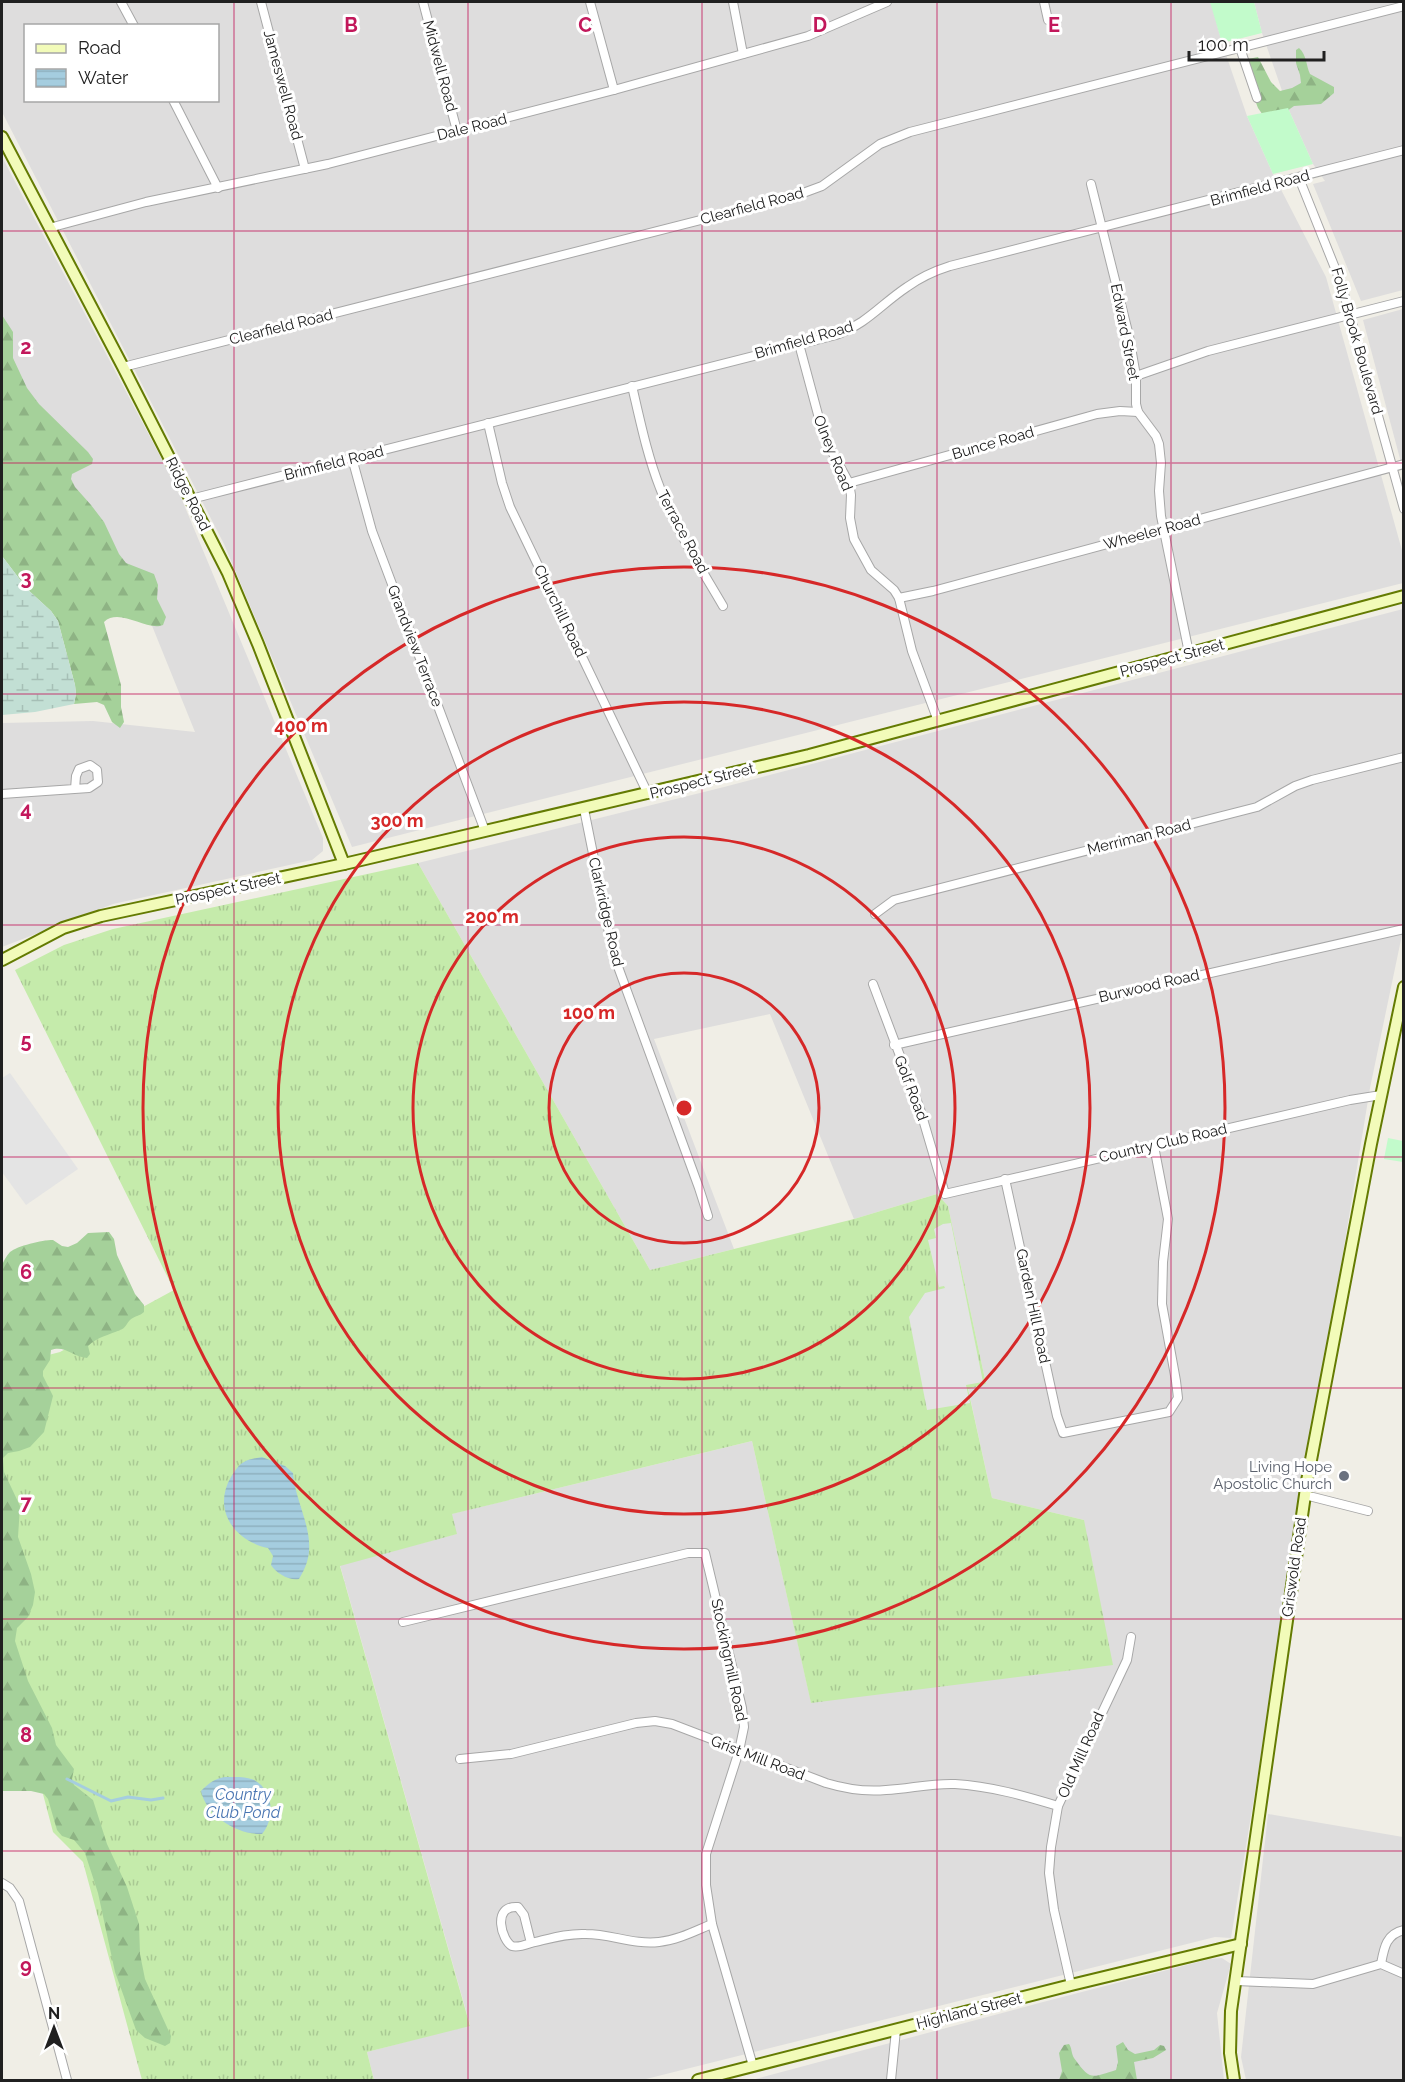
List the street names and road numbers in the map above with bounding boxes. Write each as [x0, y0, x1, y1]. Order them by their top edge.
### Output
street label: Midwell Road [419, 18, 461, 114]
street label: Jameswell Road [260, 28, 306, 142]
street label: Dale Road [435, 110, 509, 144]
street label: Brimfield Road [1208, 166, 1312, 210]
street label: Clearfield Road [698, 184, 806, 228]
street label: Folly Brook Boulevard [1327, 265, 1387, 417]
street label: Edward Street [1107, 282, 1143, 382]
street label: Clearfield Road [227, 305, 335, 349]
street label: Brimfield Road [753, 317, 855, 363]
street label: Olney Road [810, 412, 856, 494]
street label: Bunce Road [950, 423, 1036, 463]
street label: Brimfield Road [282, 442, 386, 484]
street label: Ridge Road [162, 454, 214, 534]
street label: Terrace Road [654, 487, 712, 577]
street label: Wheeler Road [1102, 510, 1202, 554]
street label: Churchill Road [530, 562, 590, 660]
street label: Grandview Terrace [383, 582, 447, 710]
street label: Prospect Street [1118, 635, 1226, 681]
street label: Prospect Street [648, 759, 756, 803]
street label: Merriman Road [1085, 815, 1193, 859]
street label: Clarkridge Road [585, 856, 627, 968]
street label: Prospect Street [174, 869, 282, 909]
street label: Burwood Road [1097, 966, 1201, 1006]
street label: Golf Road [890, 1053, 932, 1123]
street label: Country Club Road [1097, 1119, 1229, 1167]
street label: Garden Hill Road [1012, 1247, 1054, 1365]
street label: Griswold Road [1278, 1516, 1310, 1618]
street label: Stockingmill Road [707, 1597, 751, 1723]
street label: Old Mill Road [1054, 1709, 1108, 1801]
street label: Grist Mill Road [708, 1732, 808, 1784]
street label: Highland Street [914, 1989, 1024, 2033]

